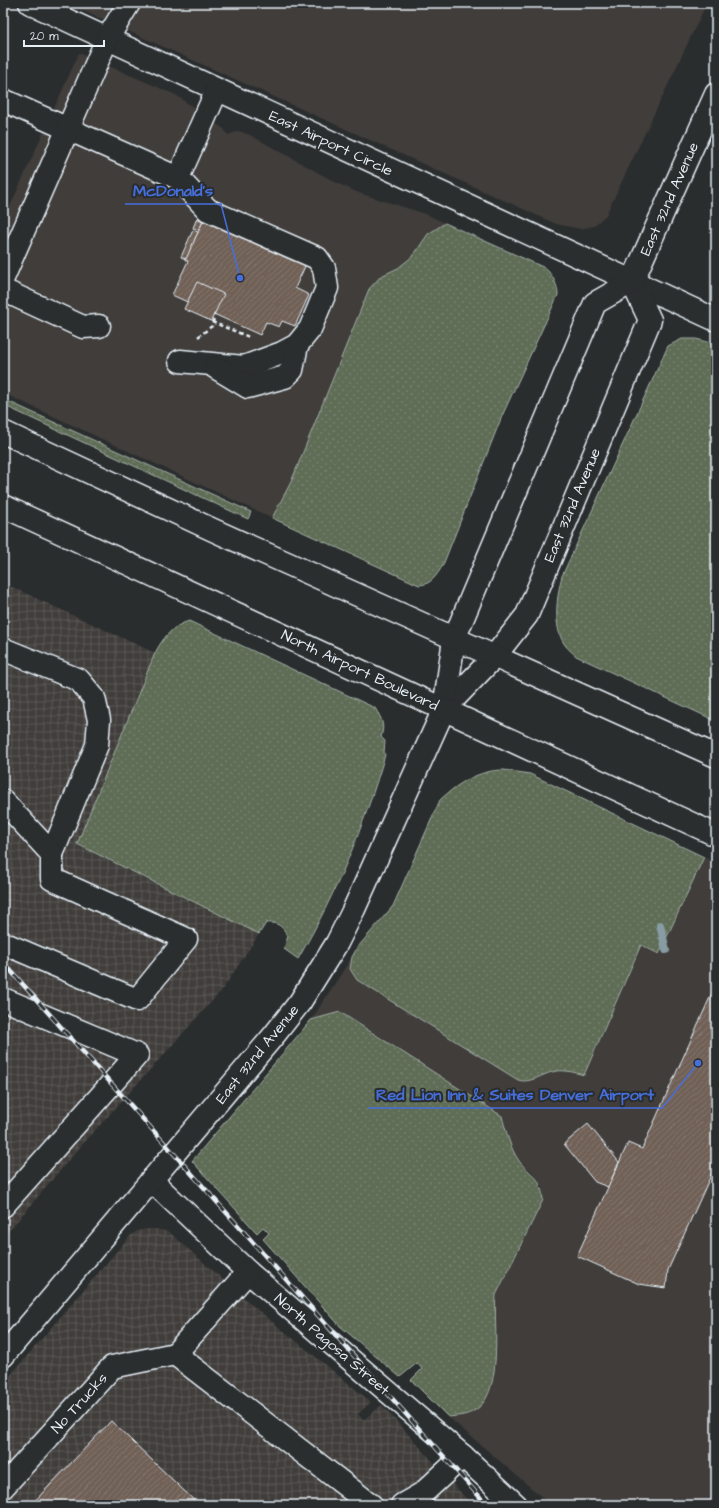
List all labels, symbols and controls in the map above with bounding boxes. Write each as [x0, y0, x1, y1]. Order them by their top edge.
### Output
scale bar [24, 22, 104, 48]
text: 20 m [30, 28, 59, 45]
street label: East Airport Circle [265, 106, 396, 181]
street label: East 32nd Avenue [635, 139, 704, 259]
callout: McDonald's [125, 176, 221, 204]
text: McDonald's [133, 180, 213, 202]
street label: East 32nd Avenue [539, 445, 606, 566]
street label: North Airport Boulevard [278, 625, 442, 716]
street label: East 32nd Avenue [211, 1000, 304, 1108]
callout: Red Lion Inn & Suites Denver Airport [368, 1080, 662, 1108]
text: Red Lion Inn & Suites Denver Airport [376, 1084, 654, 1106]
street label: North Pagosa Street [269, 1288, 394, 1401]
street label: No Trucks [46, 1368, 113, 1438]

